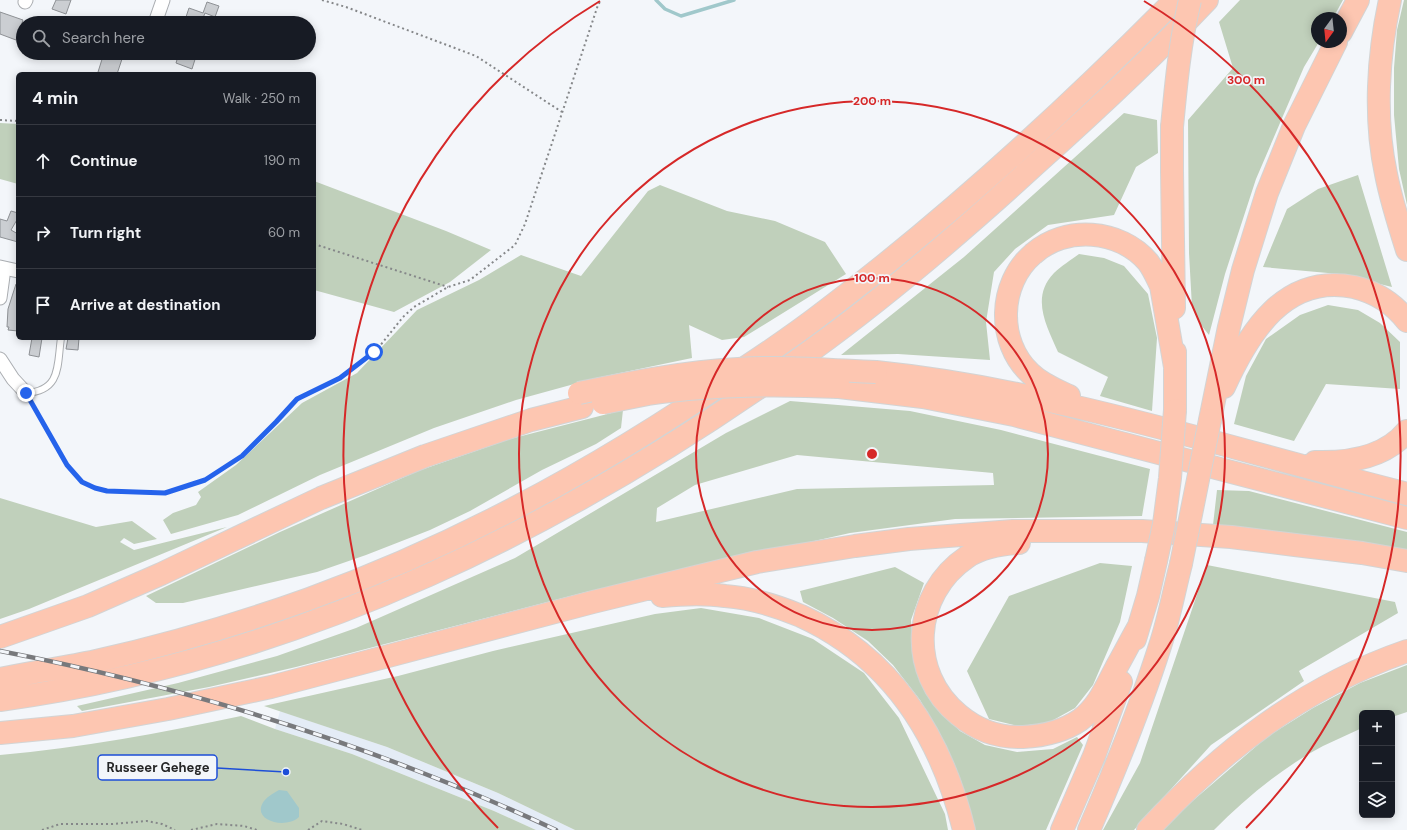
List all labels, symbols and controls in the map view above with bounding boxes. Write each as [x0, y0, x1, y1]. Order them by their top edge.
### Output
north arrow [1311, 12, 1347, 48]
search box [16, 16, 316, 60]
icon: search [30, 27, 52, 49]
text: Search here [62, 28, 145, 48]
text: 300 m [1227, 72, 1265, 88]
text: 4 min [32, 87, 78, 109]
text: Walk · 250 m [223, 90, 300, 107]
text: 200 m [853, 93, 891, 109]
icon: ahead [32, 150, 54, 172]
text: Continue [70, 151, 138, 171]
text: 190 m [264, 152, 300, 169]
icon: right [32, 222, 54, 244]
text: Turn right [70, 223, 141, 243]
text: 60 m [268, 224, 300, 241]
text: 100 m [854, 270, 890, 286]
icon: arrive [32, 294, 54, 316]
text: Arrive at destination [70, 295, 221, 315]
route start [365, 343, 383, 361]
route end [17, 384, 35, 402]
centre of rings [865, 447, 879, 461]
map controls [1359, 710, 1395, 818]
button: + [1359, 710, 1395, 746]
button: − [1359, 746, 1395, 782]
callout: Russeer Gehege [98, 755, 217, 780]
text: Russeer Gehege [106, 759, 210, 776]
button: layers [1359, 782, 1395, 818]

